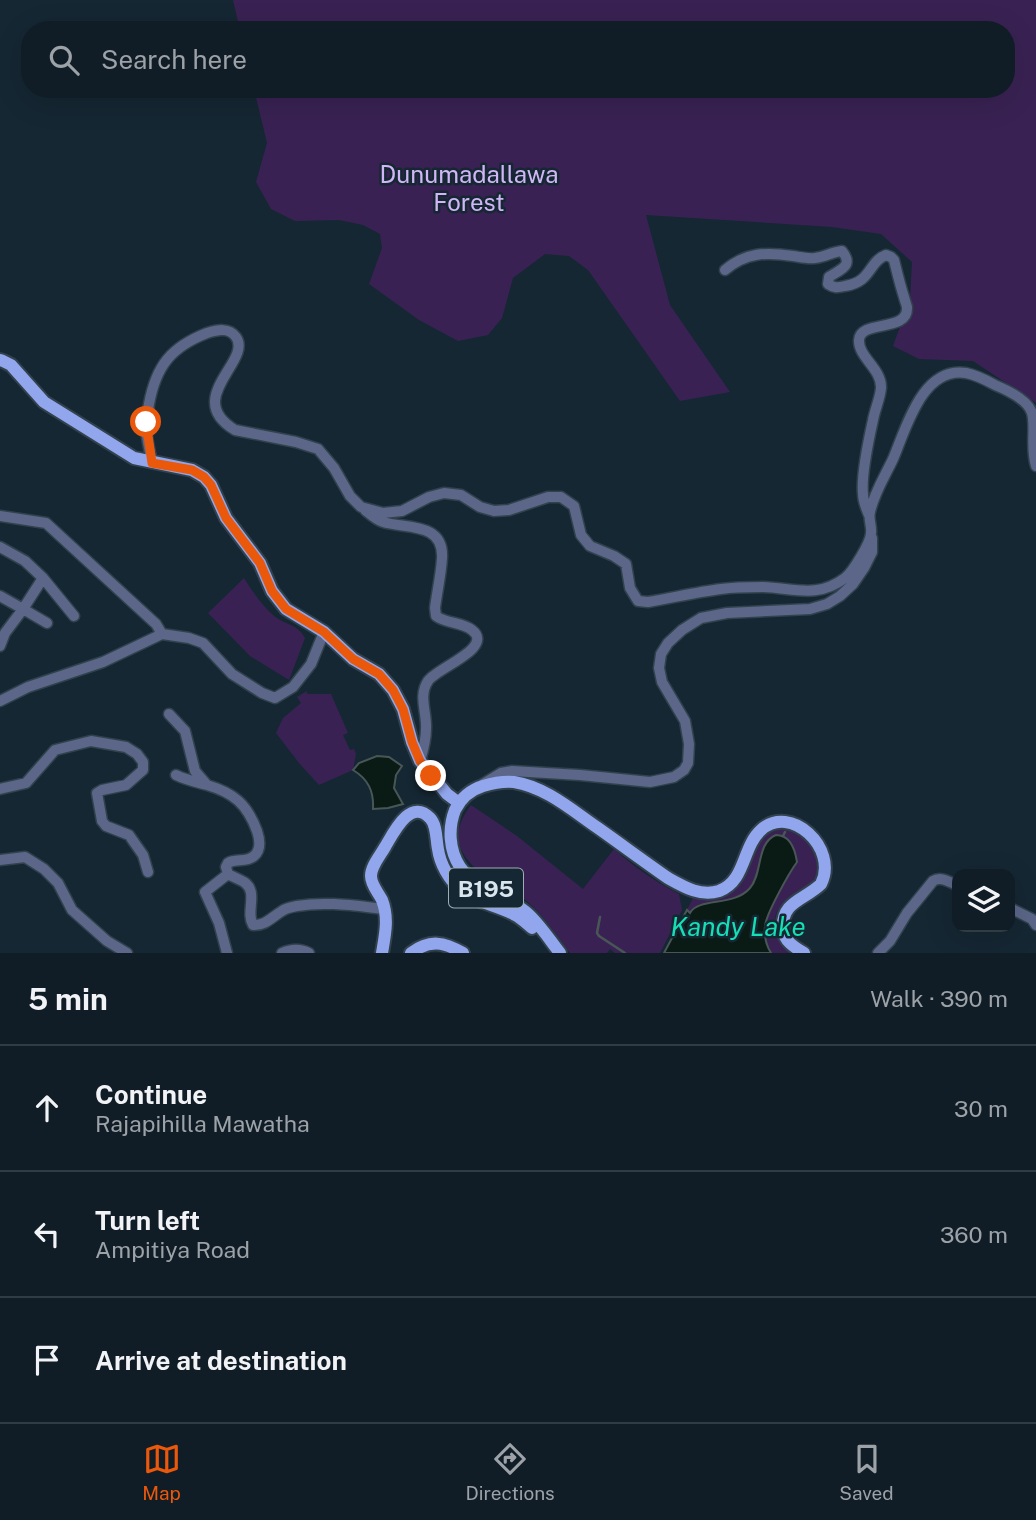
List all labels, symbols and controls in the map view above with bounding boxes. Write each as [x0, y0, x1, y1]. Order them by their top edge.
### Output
search box [21, 21, 1015, 98]
icon: search [45, 41, 83, 79]
text: Search here [101, 44, 247, 75]
park label: Dunumadallawa Forest [380, 160, 558, 216]
route start [130, 406, 161, 437]
route end [415, 760, 446, 791]
road number: B195 [449, 868, 523, 908]
map controls [952, 869, 1015, 932]
button: layers [952, 869, 1015, 932]
water label: Kandy Lake [670, 911, 806, 942]
text: 5 min [28, 981, 108, 1017]
text: Walk · 390 m [870, 985, 1008, 1012]
text: Continue [95, 1079, 207, 1110]
icon: ahead [28, 1089, 66, 1127]
text: 30 m [954, 1095, 1008, 1122]
text: Rajapihilla Mawatha [95, 1110, 310, 1137]
text: Turn left [95, 1205, 200, 1236]
icon: left [28, 1215, 66, 1253]
text: 360 m [940, 1221, 1008, 1248]
text: Ampitiya Road [95, 1236, 250, 1263]
icon: arrive [28, 1341, 66, 1379]
text: Arrive at destination [95, 1345, 347, 1376]
tab: Map [142, 1440, 181, 1504]
tab: Directions [465, 1440, 555, 1504]
tab: Saved [839, 1440, 894, 1504]

